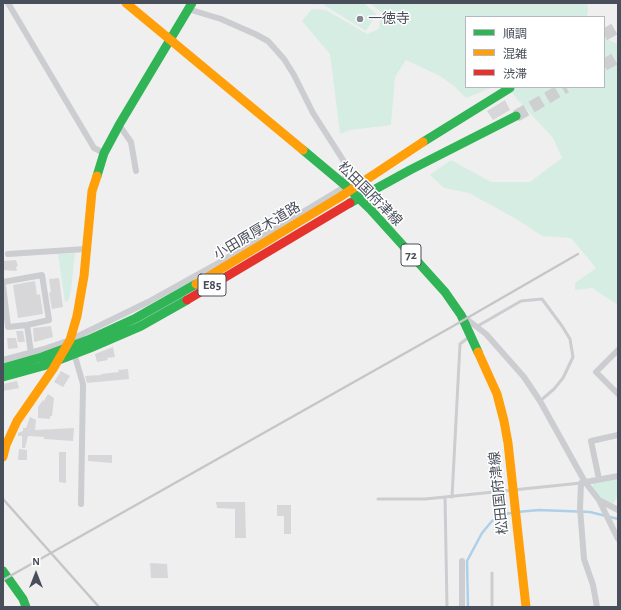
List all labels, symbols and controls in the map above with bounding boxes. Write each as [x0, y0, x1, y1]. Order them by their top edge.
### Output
place label: 一徳寺 [368, 11, 410, 27]
marker: 一徳寺 [355, 14, 365, 24]
legend [465, 16, 605, 88]
text: 順調 [503, 28, 527, 40]
text: 混雑 [503, 48, 527, 60]
text: 渋滞 [503, 68, 527, 80]
street label: 松田国府津線 [334, 158, 406, 230]
street label: 小田原厚木道路 [211, 199, 303, 263]
road number: 72 [401, 244, 421, 266]
road number: E85 [198, 274, 226, 296]
street label: 松田国府津線 [486, 450, 512, 536]
north arrow [16, 554, 56, 594]
text: N [32, 556, 40, 567]

